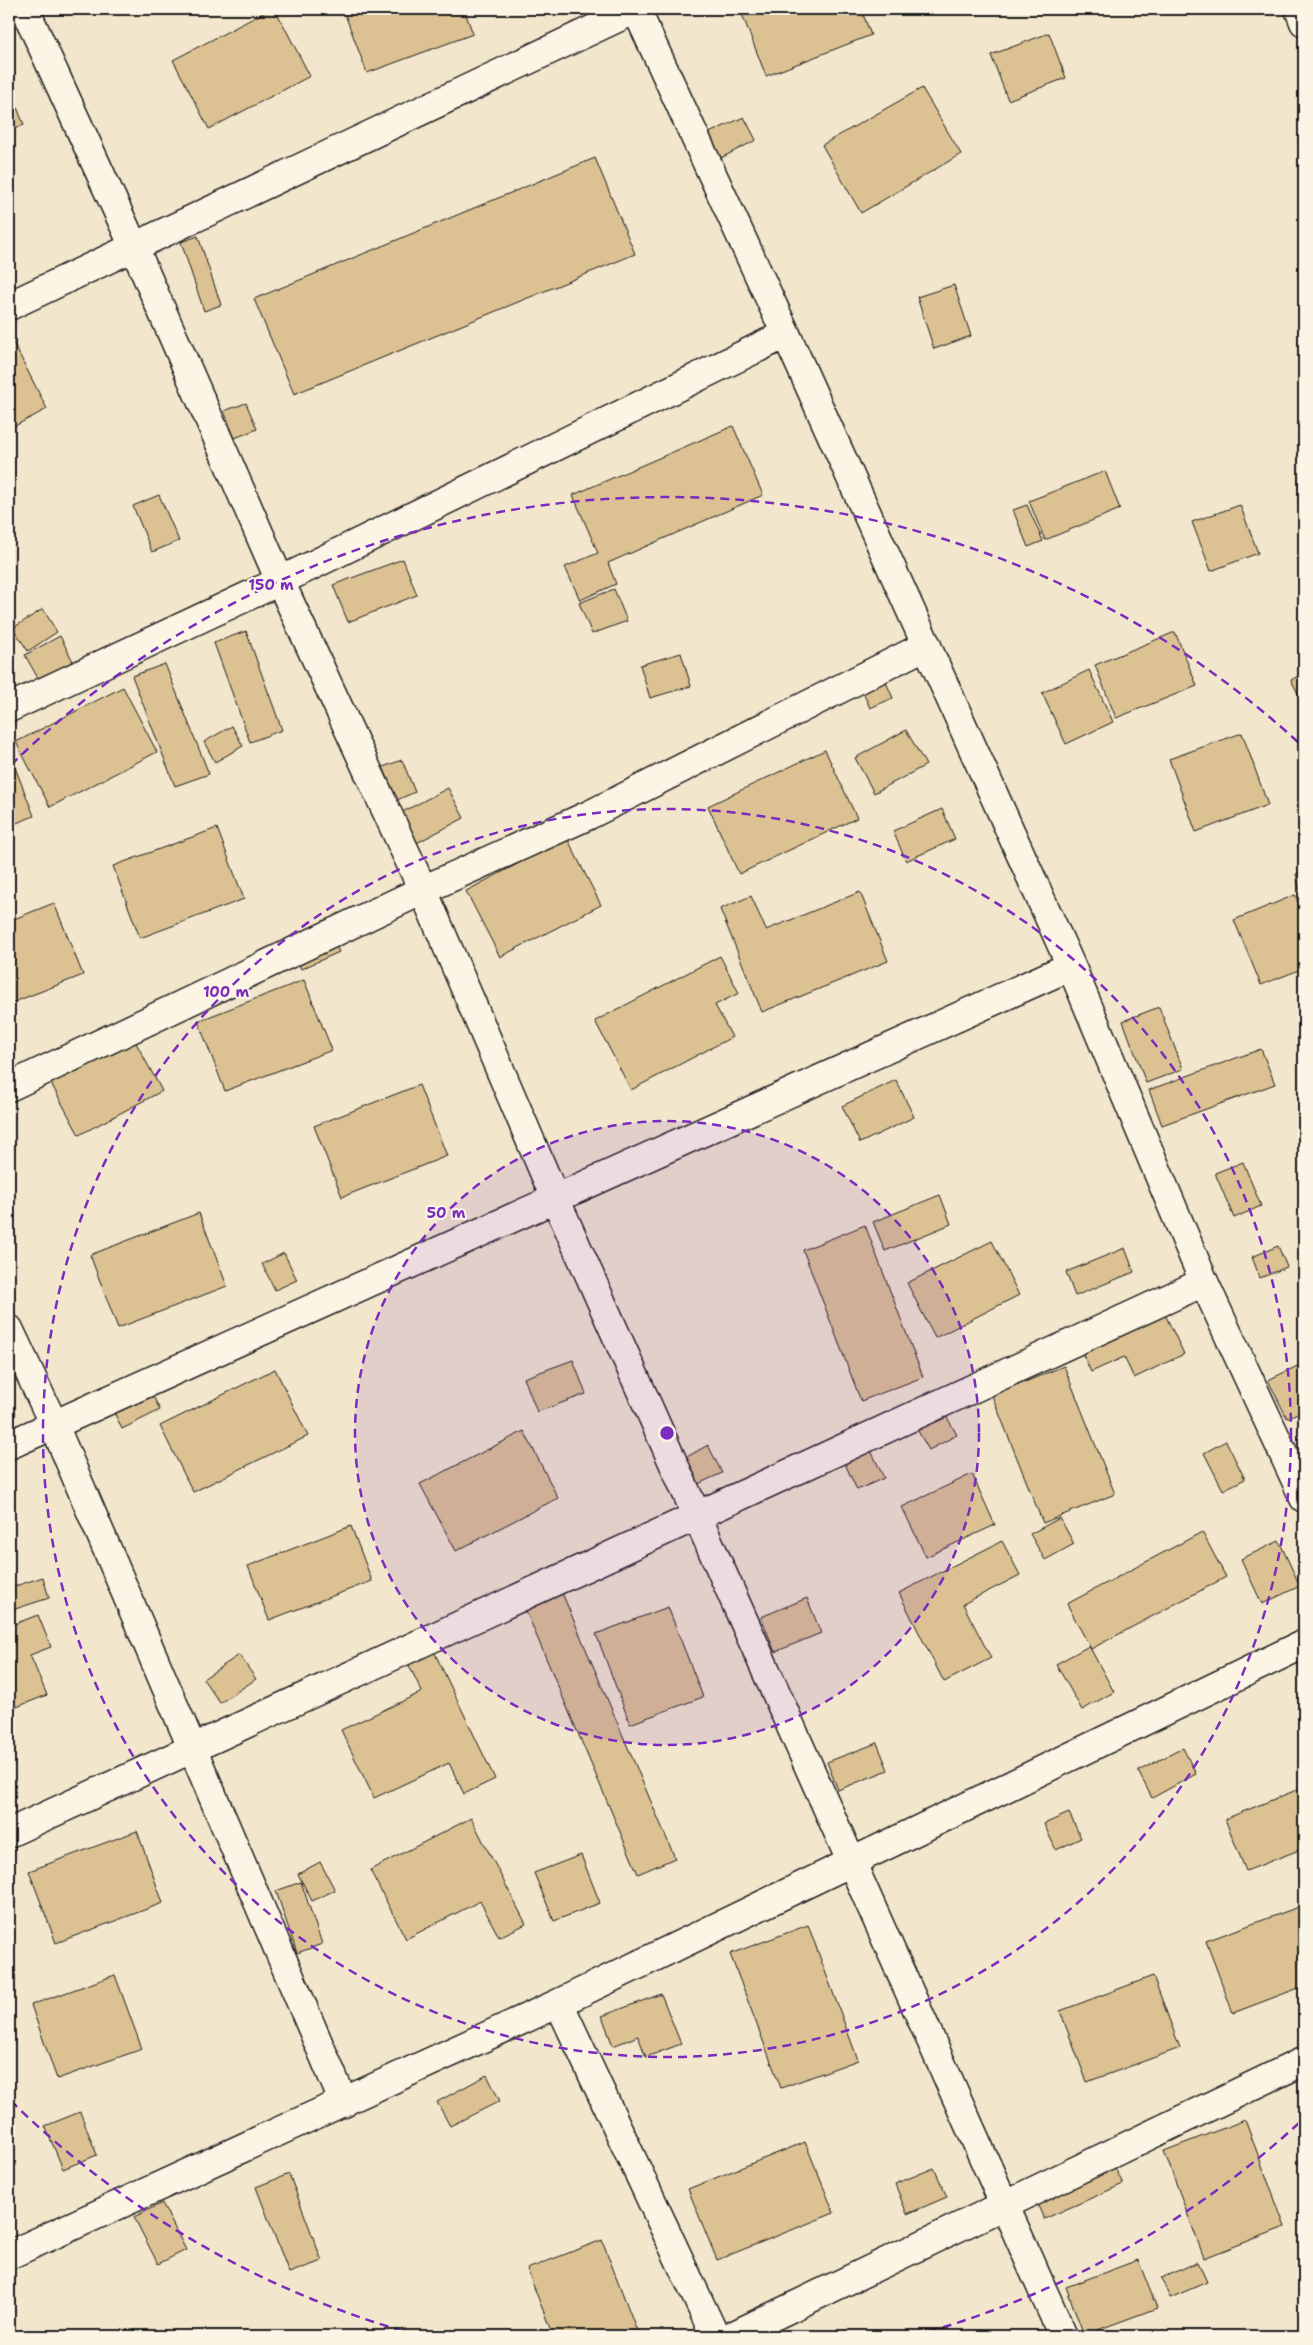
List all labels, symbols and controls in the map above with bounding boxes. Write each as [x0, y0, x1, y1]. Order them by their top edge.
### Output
text: 150 m [248, 575, 294, 595]
text: 100 m [203, 982, 249, 1002]
text: 50 m [427, 1203, 466, 1223]
centre of rings [658, 1424, 676, 1442]

